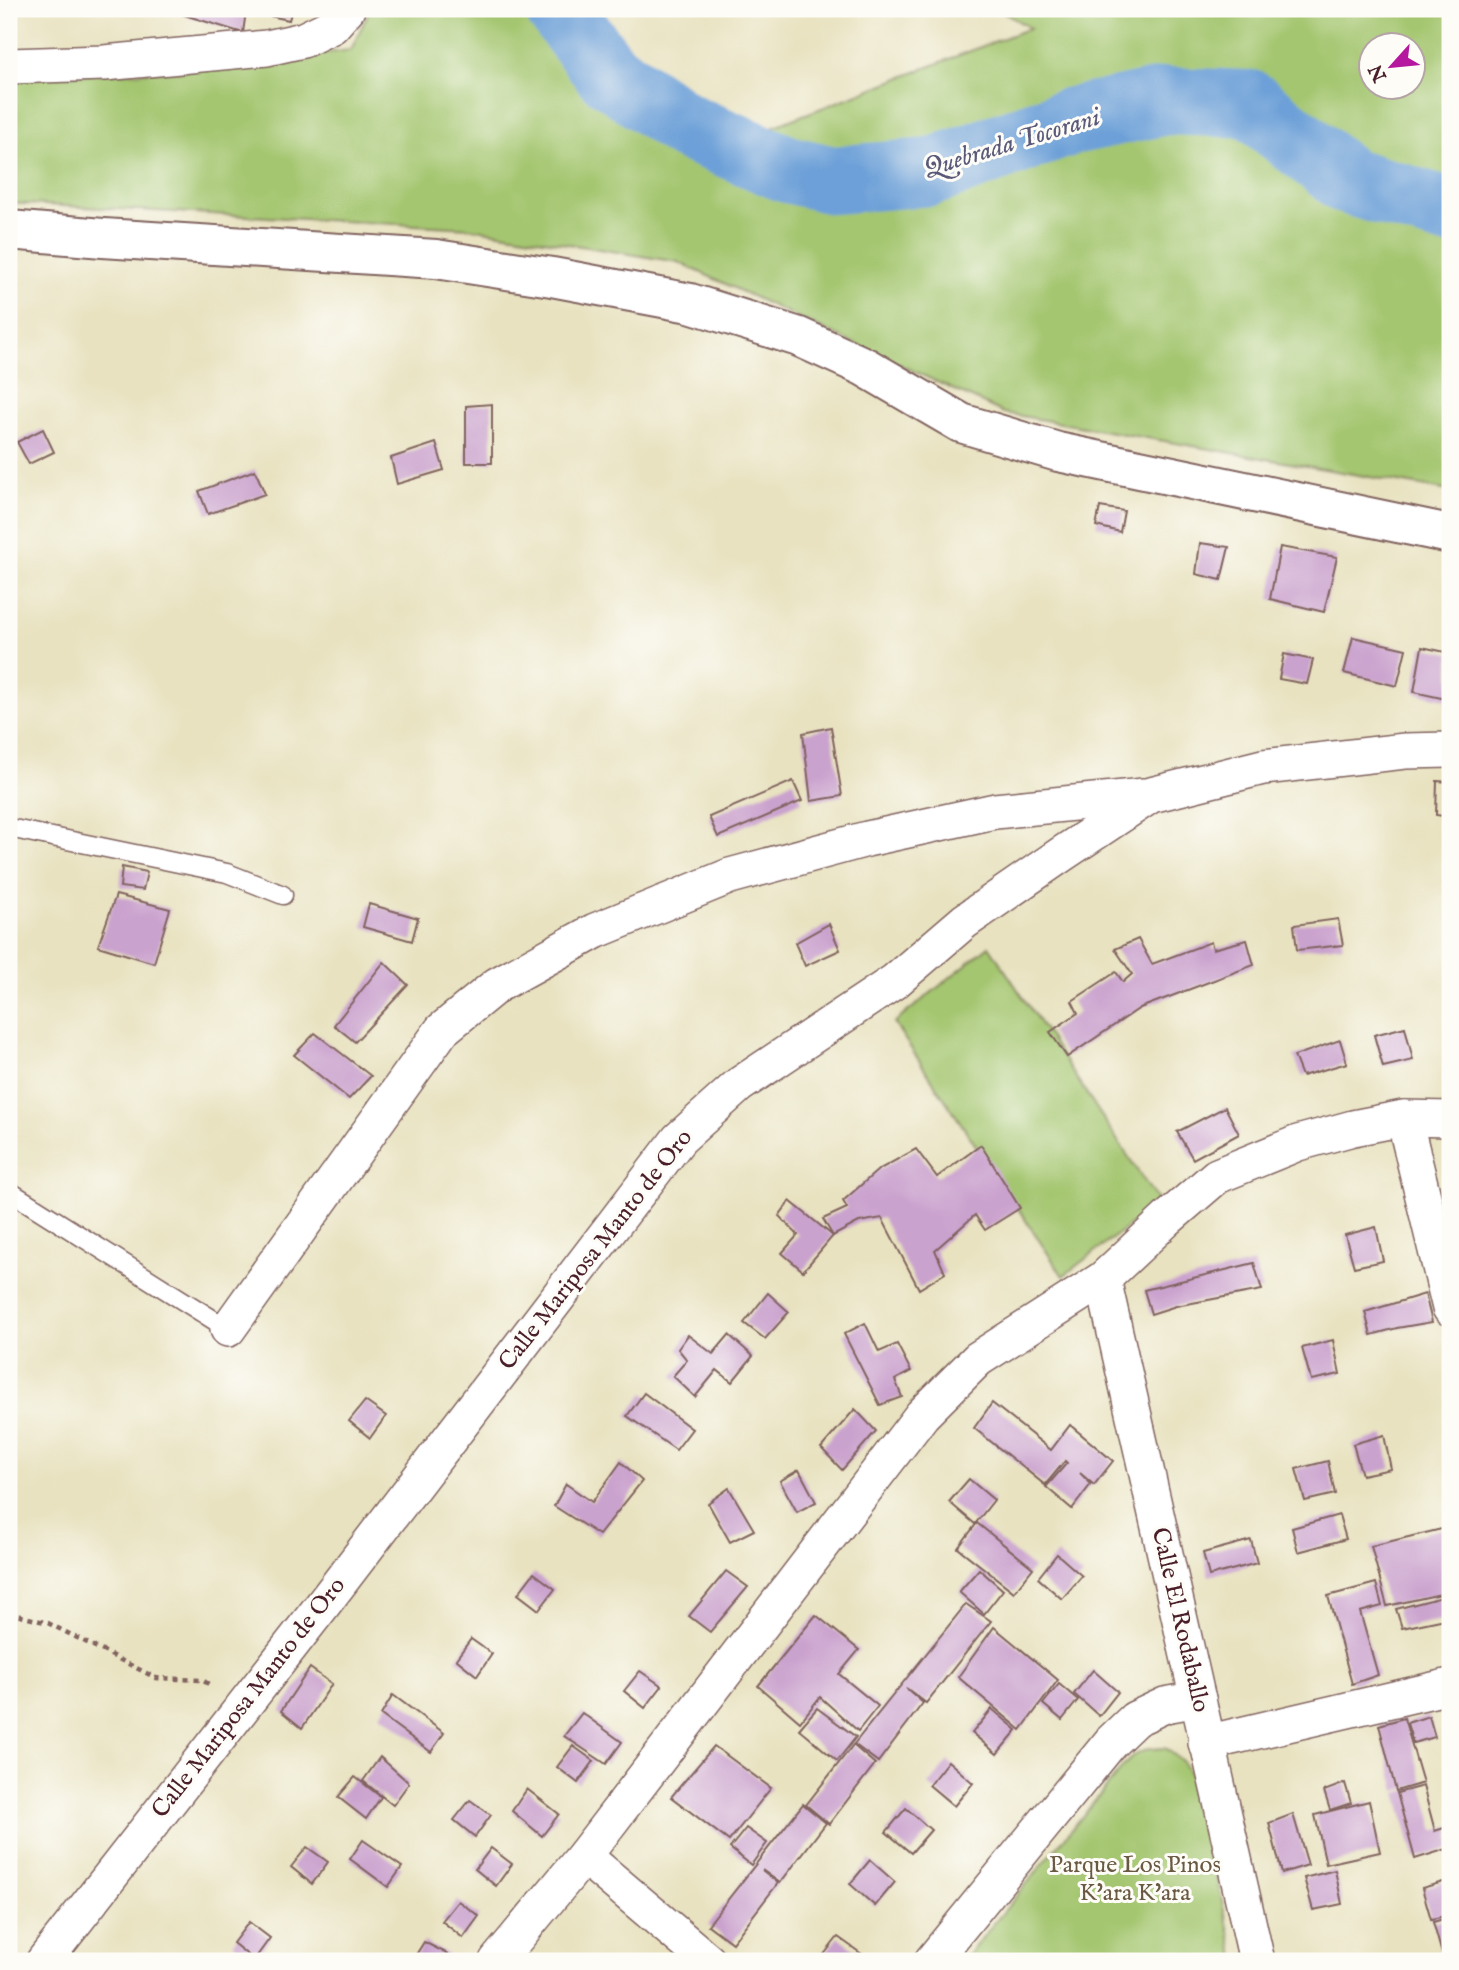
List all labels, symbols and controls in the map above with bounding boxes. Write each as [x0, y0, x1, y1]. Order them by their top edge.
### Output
north arrow [1358, 32, 1428, 102]
text: N [1364, 60, 1394, 86]
water label: Quebrada Tocorani [920, 100, 1106, 185]
street label: Calle Mariposa Manto de Oro [492, 1123, 700, 1377]
street label: Calle El Rodaballo [1144, 1525, 1216, 1715]
street label: Calle Mariposa Manto de Oro [145, 1571, 353, 1825]
park label: Parque Los Pinos K'ara K'ara [1049, 1850, 1221, 1909]

